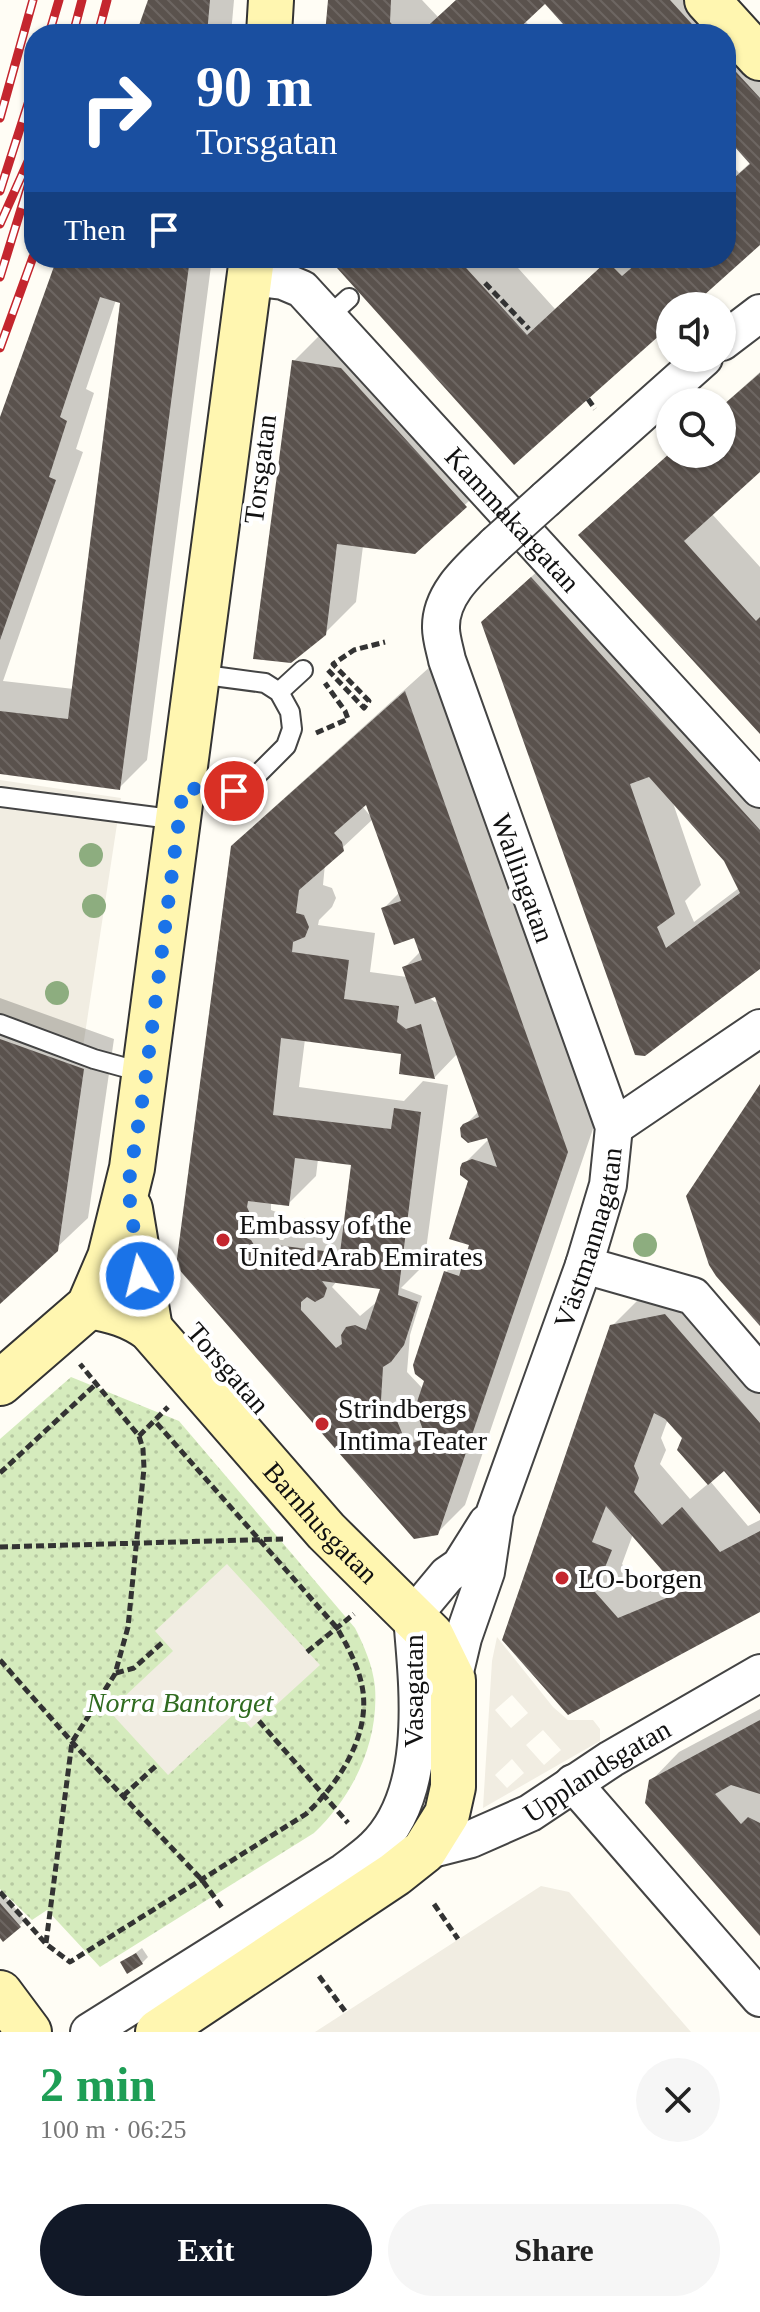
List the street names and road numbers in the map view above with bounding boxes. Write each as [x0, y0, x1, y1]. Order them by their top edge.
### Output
street label: Torsgatan [238, 413, 282, 525]
street label: Kammakargatan [439, 441, 587, 598]
street label: Wallingatan [485, 809, 561, 947]
street label: Västmannagatan [547, 1146, 627, 1332]
street label: Torsgatan [180, 1316, 276, 1420]
street label: Barnhusgatan [257, 1455, 385, 1589]
street label: Vasagatan [398, 1634, 429, 1748]
street label: Upplandsgatan [517, 1713, 676, 1829]

